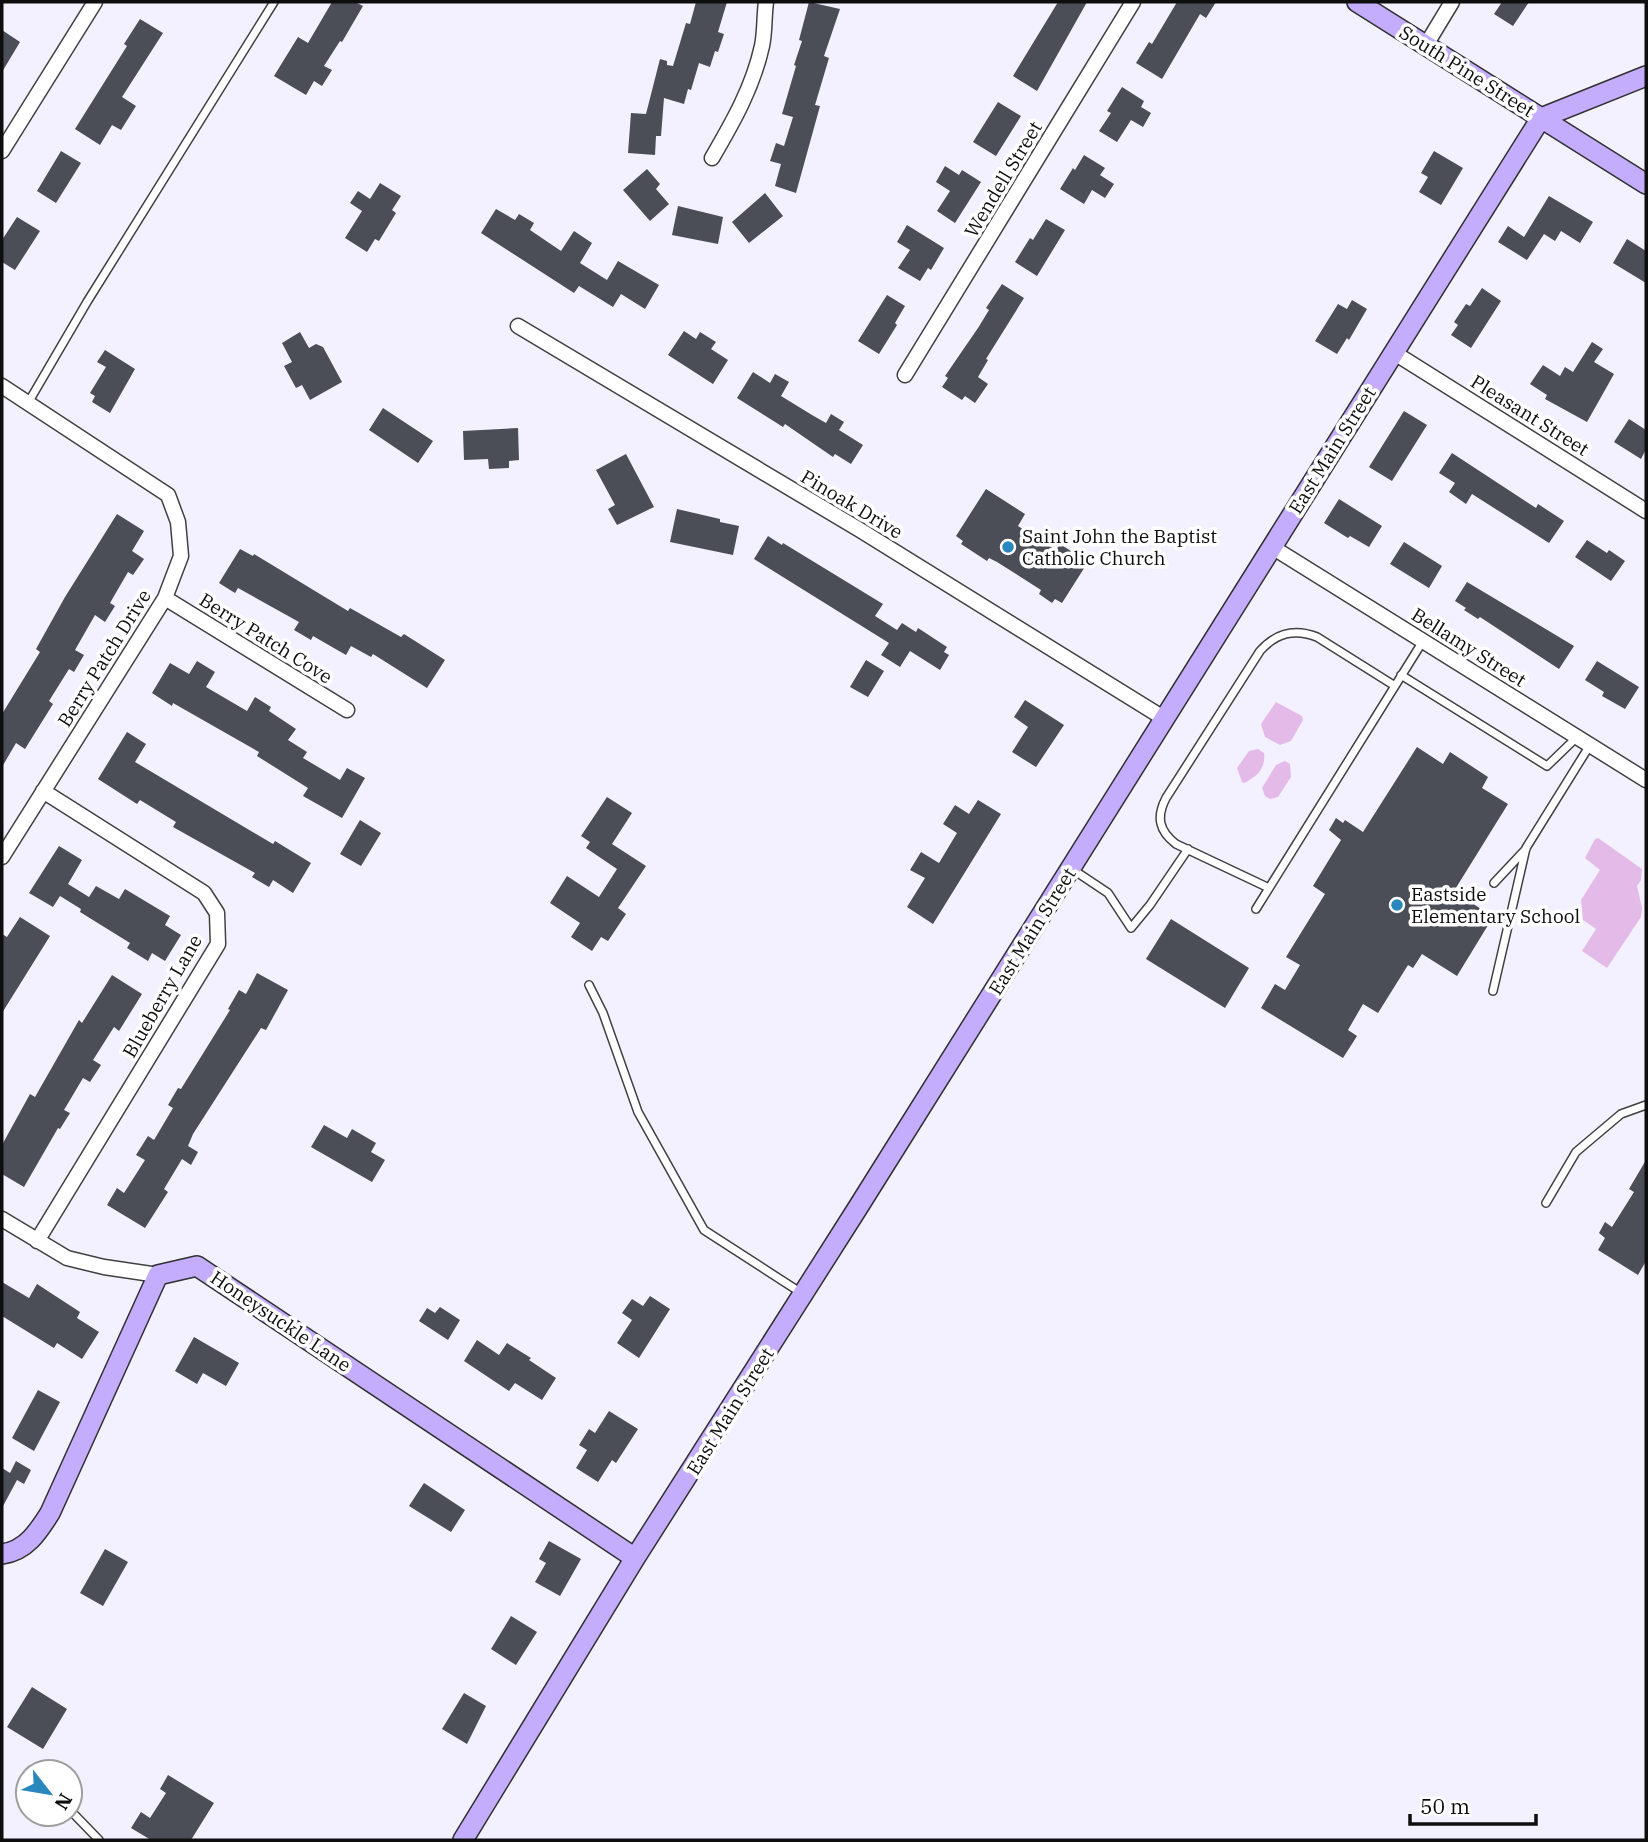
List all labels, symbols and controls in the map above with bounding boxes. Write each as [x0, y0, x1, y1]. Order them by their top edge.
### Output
street label: South Pine Street [1395, 20, 1539, 122]
street label: Wendell Street [959, 117, 1047, 241]
street label: Pleasant Street [1467, 369, 1594, 461]
street label: East Main Street [1283, 382, 1381, 518]
street label: Pinoak Drive [797, 464, 907, 544]
place label: Saint John the Baptist Catholic Church [1022, 524, 1217, 570]
marker: Saint John the Baptist Catholic Church [1000, 539, 1016, 555]
street label: Berry Patch Drive [52, 585, 156, 731]
street label: Berry Patch Cove [195, 587, 337, 689]
street label: Bellamy Street [1407, 602, 1531, 692]
street label: East Main Street [983, 863, 1081, 999]
place label: Eastside Elementary School [1411, 882, 1581, 928]
marker: Eastside Elementary School [1389, 897, 1405, 913]
street label: Blueberry Lane [117, 930, 207, 1062]
street label: Honeysuckle Lane [206, 1265, 356, 1377]
street label: East Main Street [681, 1343, 779, 1479]
north arrow [14, 1758, 84, 1828]
scale bar [1410, 1783, 1536, 1827]
text: N [49, 1789, 78, 1814]
text: 50 m [1420, 1792, 1470, 1820]

